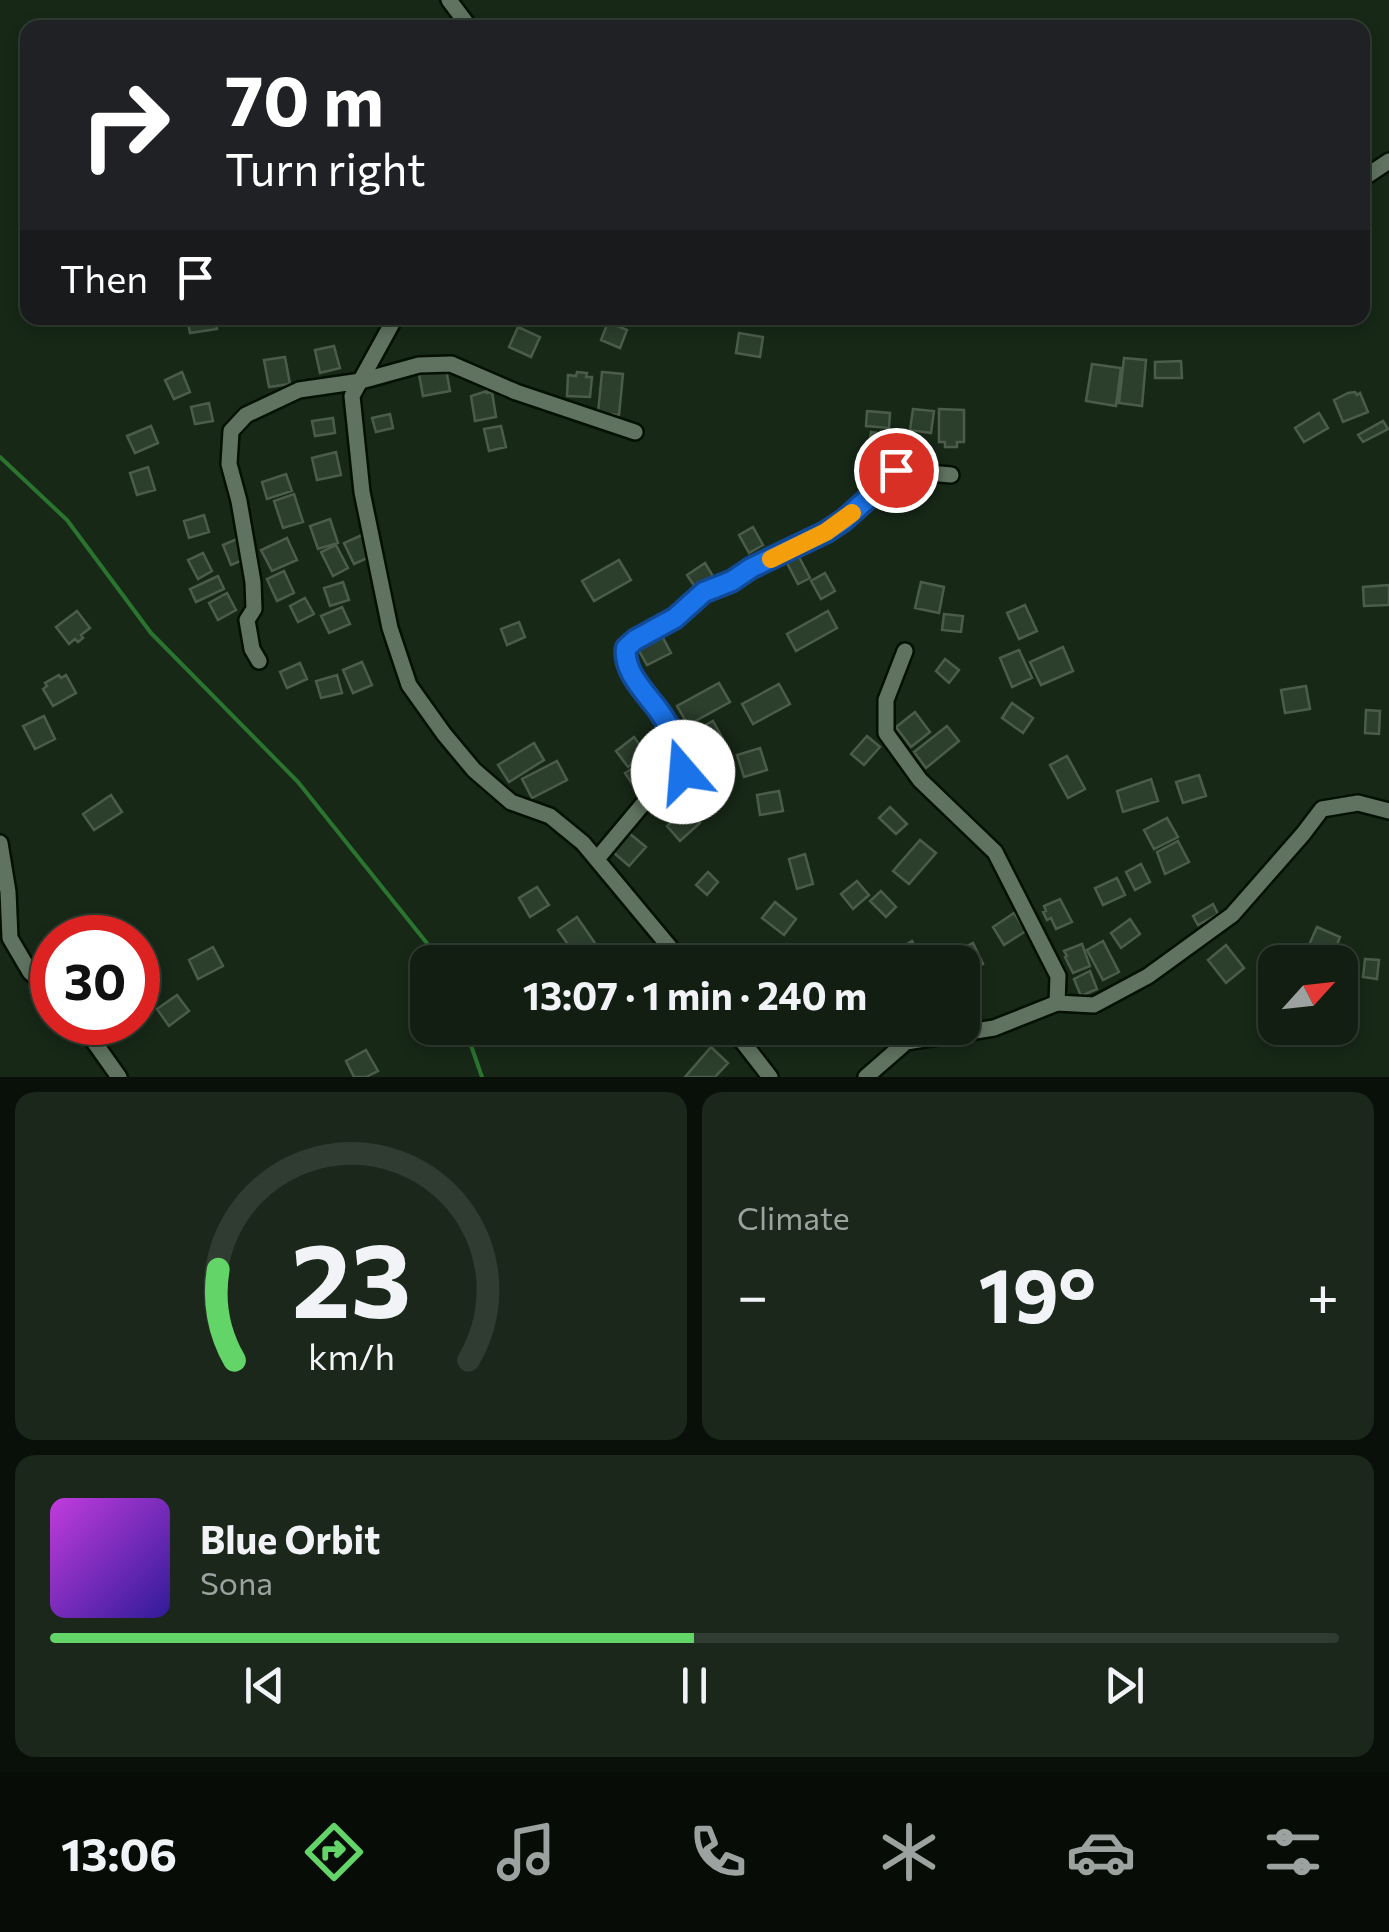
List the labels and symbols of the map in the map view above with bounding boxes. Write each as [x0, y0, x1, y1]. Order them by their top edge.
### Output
pin [854, 428, 939, 513]
position arrow [631, 720, 735, 824]
speed limit sign: 30 [30, 915, 160, 1045]
north arrow [1258, 945, 1358, 1045]

